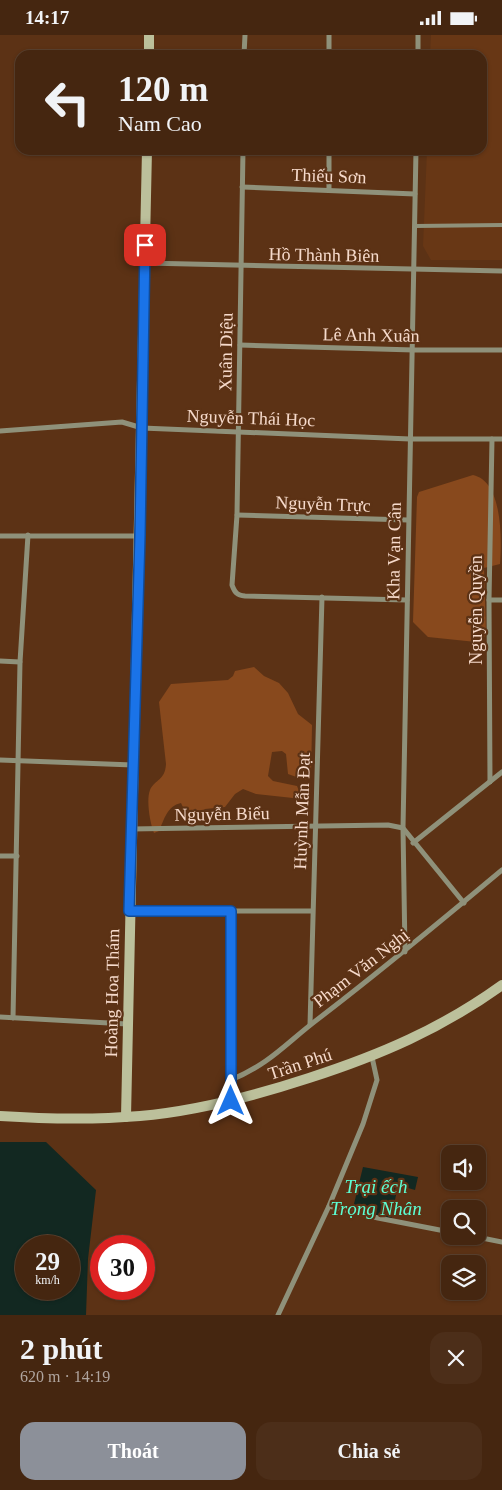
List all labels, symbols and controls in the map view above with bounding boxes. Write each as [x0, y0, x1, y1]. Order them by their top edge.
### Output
text: 14:17 [25, 7, 69, 28]
icon: left [35, 70, 100, 135]
text: 120 m [118, 70, 208, 109]
text: Nam Cao [118, 111, 202, 136]
street label: Thiếu Sơn [291, 165, 367, 187]
pin [124, 224, 166, 266]
icon: arrive [131, 231, 159, 259]
street label: Hồ Thành Biên [269, 244, 379, 266]
street label: Xuân Diệu [215, 313, 237, 391]
street label: Lê Anh Xuân [322, 324, 420, 346]
street label: Nguyễn Thái Học [186, 406, 316, 430]
street label: Nguyễn Trực [275, 492, 371, 516]
street label: Kha Vạn Cân [383, 502, 405, 600]
street label: Nguyễn Quyền [466, 555, 486, 665]
street label: Huỳnh Mẫn Đạt [290, 752, 314, 870]
street label: Nguyễn Biểu [174, 803, 270, 825]
street label: Phạm Văn Nghị [309, 925, 413, 1011]
street label: Hoàng Hoa Thám [101, 929, 123, 1057]
street label: Trần Phú [266, 1044, 334, 1084]
position arrow [204, 1074, 256, 1126]
map controls [441, 1145, 486, 1300]
button: sound [441, 1145, 486, 1190]
water label: Trại ếch Trọng Nhân [330, 1176, 422, 1219]
button: search [441, 1200, 486, 1245]
speed limit sign: 30 [90, 1235, 155, 1300]
text: 29 [35, 1248, 60, 1275]
button: layers [441, 1255, 486, 1300]
text: km/h [35, 1273, 60, 1287]
text: 2 phút [20, 1332, 103, 1365]
button: close [430, 1332, 482, 1384]
text: 620 m · 14:19 [20, 1368, 110, 1385]
button: Thoát [20, 1422, 246, 1480]
button: Chia sẻ [256, 1422, 482, 1480]

